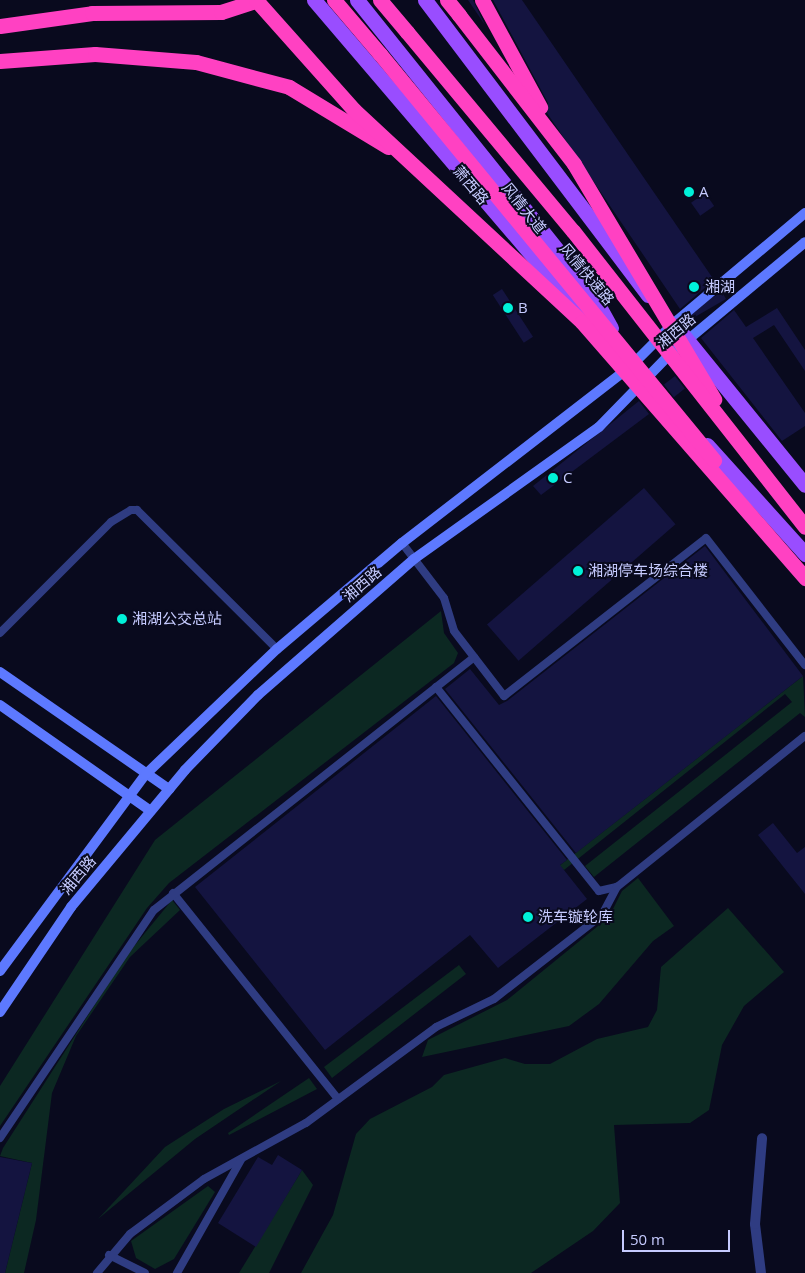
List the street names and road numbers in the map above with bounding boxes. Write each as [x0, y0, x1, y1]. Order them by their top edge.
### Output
street label: 萧西路 [450, 162, 492, 208]
street label: 风情大道 [498, 179, 550, 237]
street label: 风情快速路 [556, 239, 618, 309]
street label: 湘西路 [653, 310, 699, 352]
street label: 湘西路 [339, 562, 385, 606]
street label: 湘西路 [57, 852, 99, 898]

